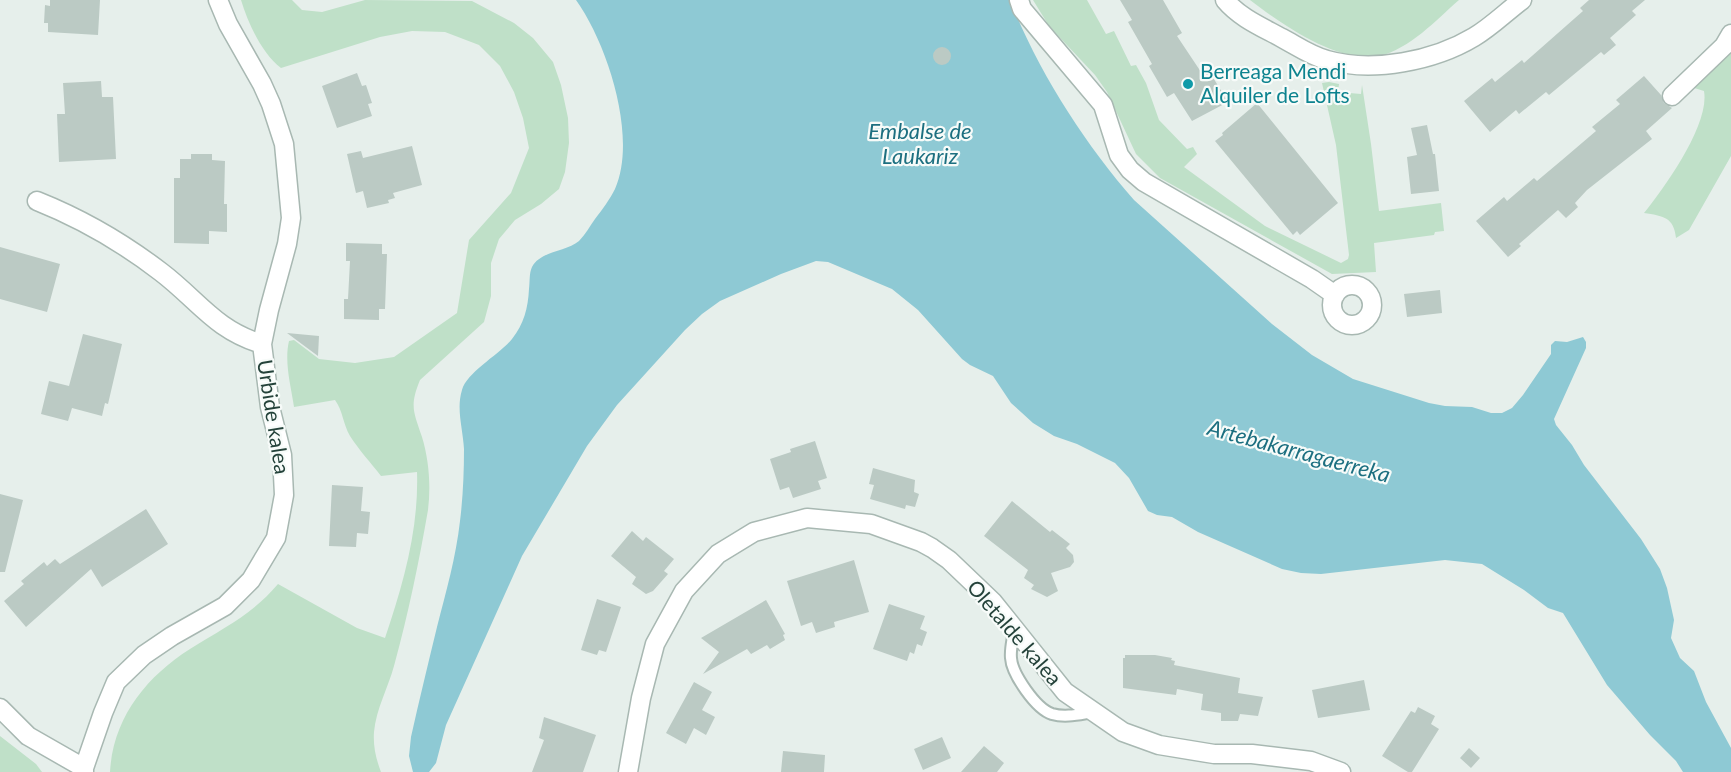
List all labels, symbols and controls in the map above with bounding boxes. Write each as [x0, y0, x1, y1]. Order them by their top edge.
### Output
place label: Berreaga Mendi Alquiler de Lofts [1200, 58, 1350, 107]
marker: Berreaga Mendi Alquiler de Lofts [1181, 77, 1195, 91]
water label: Embalse de Laukariz [868, 117, 972, 169]
street label: Urbide kalea [253, 358, 296, 476]
water label: Artebakarragaerreka [1204, 413, 1393, 488]
street label: Oletalde kalea [963, 574, 1068, 690]

